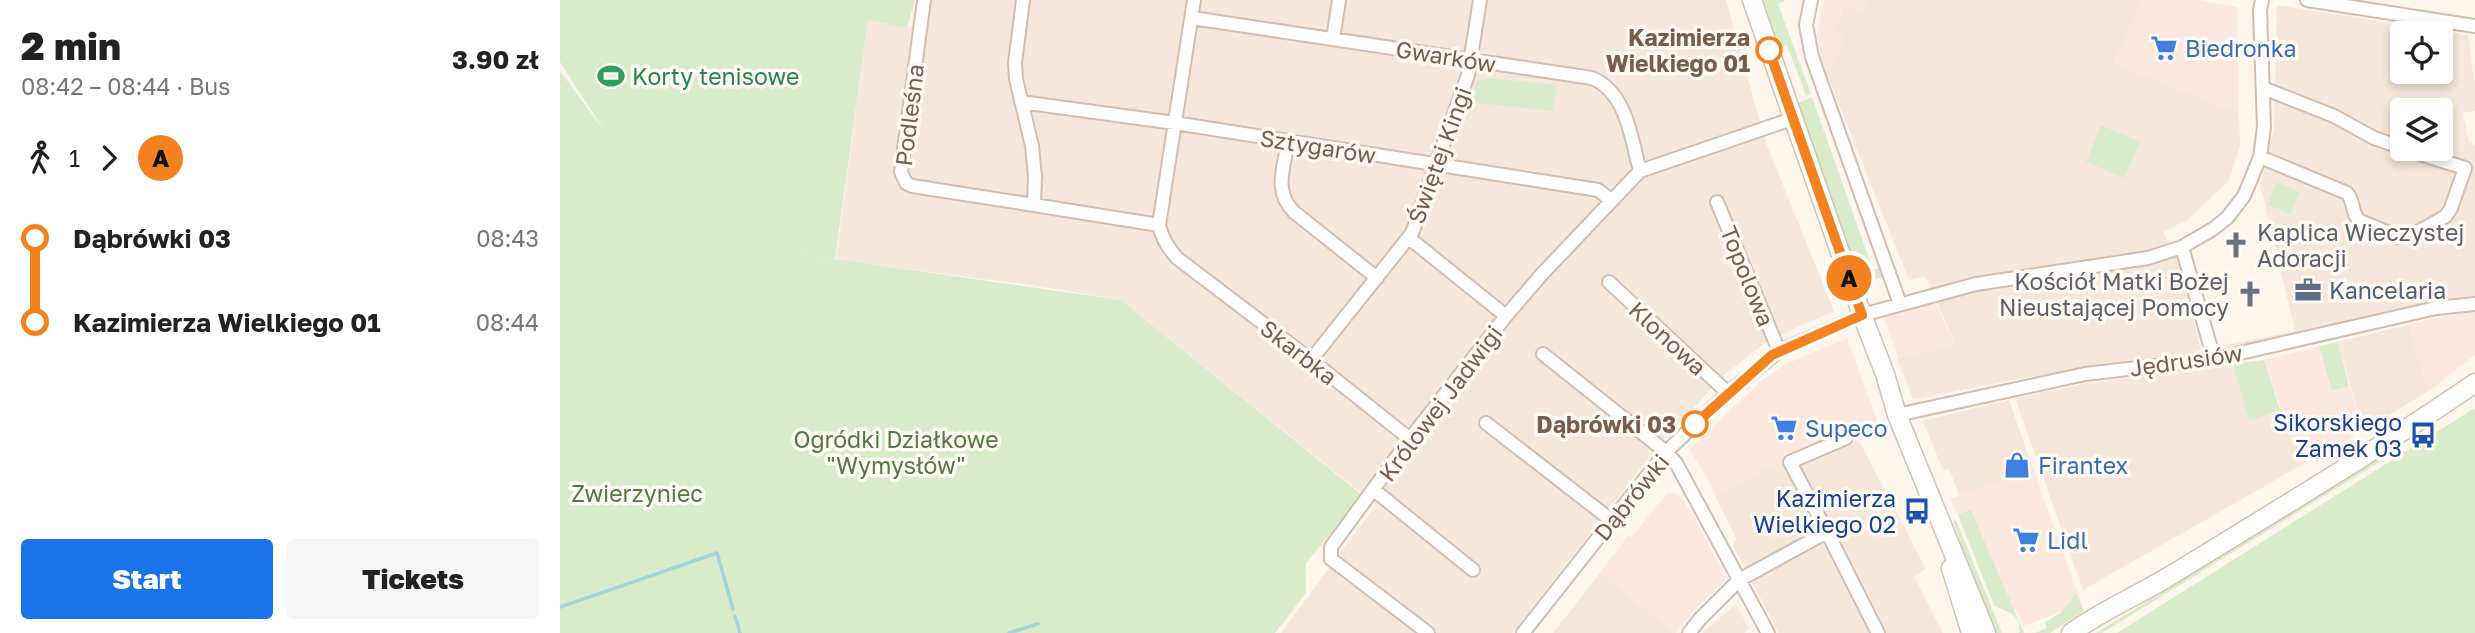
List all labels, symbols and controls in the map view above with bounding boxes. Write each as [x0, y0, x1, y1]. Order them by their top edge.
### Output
map controls [2390, 21, 2453, 161]
button: locate [2390, 21, 2453, 84]
text: 2 min [21, 23, 121, 68]
place label: Kazimierza Wielkiego 01 [1606, 23, 1750, 77]
supermarket icon: Biedronka [2149, 33, 2179, 63]
street label: Gwarków [1394, 34, 1498, 78]
place label: Biedronka [2185, 34, 2297, 62]
marker: Kazimierza Wielkiego 01 [1756, 37, 1782, 63]
text: 3.90 zł [452, 44, 539, 75]
sports icon: Korty tenisowe [596, 61, 626, 91]
place label: Korty tenisowe [632, 62, 799, 90]
street label: Podleśna [889, 62, 929, 168]
text: 08:42 – 08:44 · Bus [21, 72, 230, 100]
street label: Świętej Kingi [1401, 83, 1477, 227]
button: layers [2390, 98, 2453, 161]
street label: Sztygarów [1258, 123, 1378, 169]
icon: walk [21, 139, 59, 177]
icon: forward [90, 139, 128, 177]
text: A [152, 143, 169, 172]
text: 1 [69, 144, 80, 172]
place label: Kaplica Wieczystej Adoracji [2257, 218, 2464, 272]
street label: Topolowa [1715, 222, 1781, 330]
text: Dąbrówki 03 [73, 223, 231, 254]
text: 08:43 [476, 224, 539, 252]
church icon: Kaplica Wieczystej Adoracji [2221, 230, 2251, 260]
line badge: A [1826, 255, 1872, 301]
text: A [1840, 263, 1858, 292]
place label: Kościół Matki Bożej Nieustającej Pomocy [1999, 267, 2229, 321]
office icon: Kancelaria [2293, 275, 2323, 305]
place label: Kancelaria [2329, 276, 2446, 304]
church icon: Kościół Matki Bożej Nieustającej Pomocy [2235, 279, 2265, 309]
street label: Klonowa [1624, 295, 1712, 381]
text: Kazimierza Wielkiego 01 [73, 307, 381, 338]
text: 08:44 [476, 308, 539, 336]
street label: Skarbka [1255, 313, 1343, 391]
street label: Królowej Jadwigi [1372, 320, 1508, 486]
street label: Jędrusiów [2128, 338, 2244, 382]
place label: Sikorskiego Zamek 03 [2273, 408, 2402, 462]
place label: Dąbrówki 03 [1536, 410, 1676, 438]
marker: Dąbrówki 03 [1682, 411, 1708, 437]
supermarket icon: Supeco [1769, 413, 1799, 443]
place label: Supeco [1805, 414, 1887, 442]
bus stop icon: Sikorskiego Zamek 03 [2408, 420, 2438, 450]
park label: Ogródki Działkowe "Wymysłów" [793, 425, 999, 479]
street label: Dąbrówki [1588, 448, 1674, 546]
shop icon: Firantex [2002, 450, 2032, 480]
place label: Firantex [2038, 451, 2129, 479]
park label: Zwierzyniec [571, 479, 703, 507]
place label: Kazimierza Wielkiego 02 [1753, 484, 1896, 538]
bus stop icon: Kazimierza Wielkiego 02 [1902, 496, 1932, 526]
supermarket icon: Lidl [2011, 525, 2041, 555]
place label: Lidl [2047, 526, 2088, 554]
button: Start [21, 539, 273, 619]
button: Tickets [287, 539, 539, 619]

